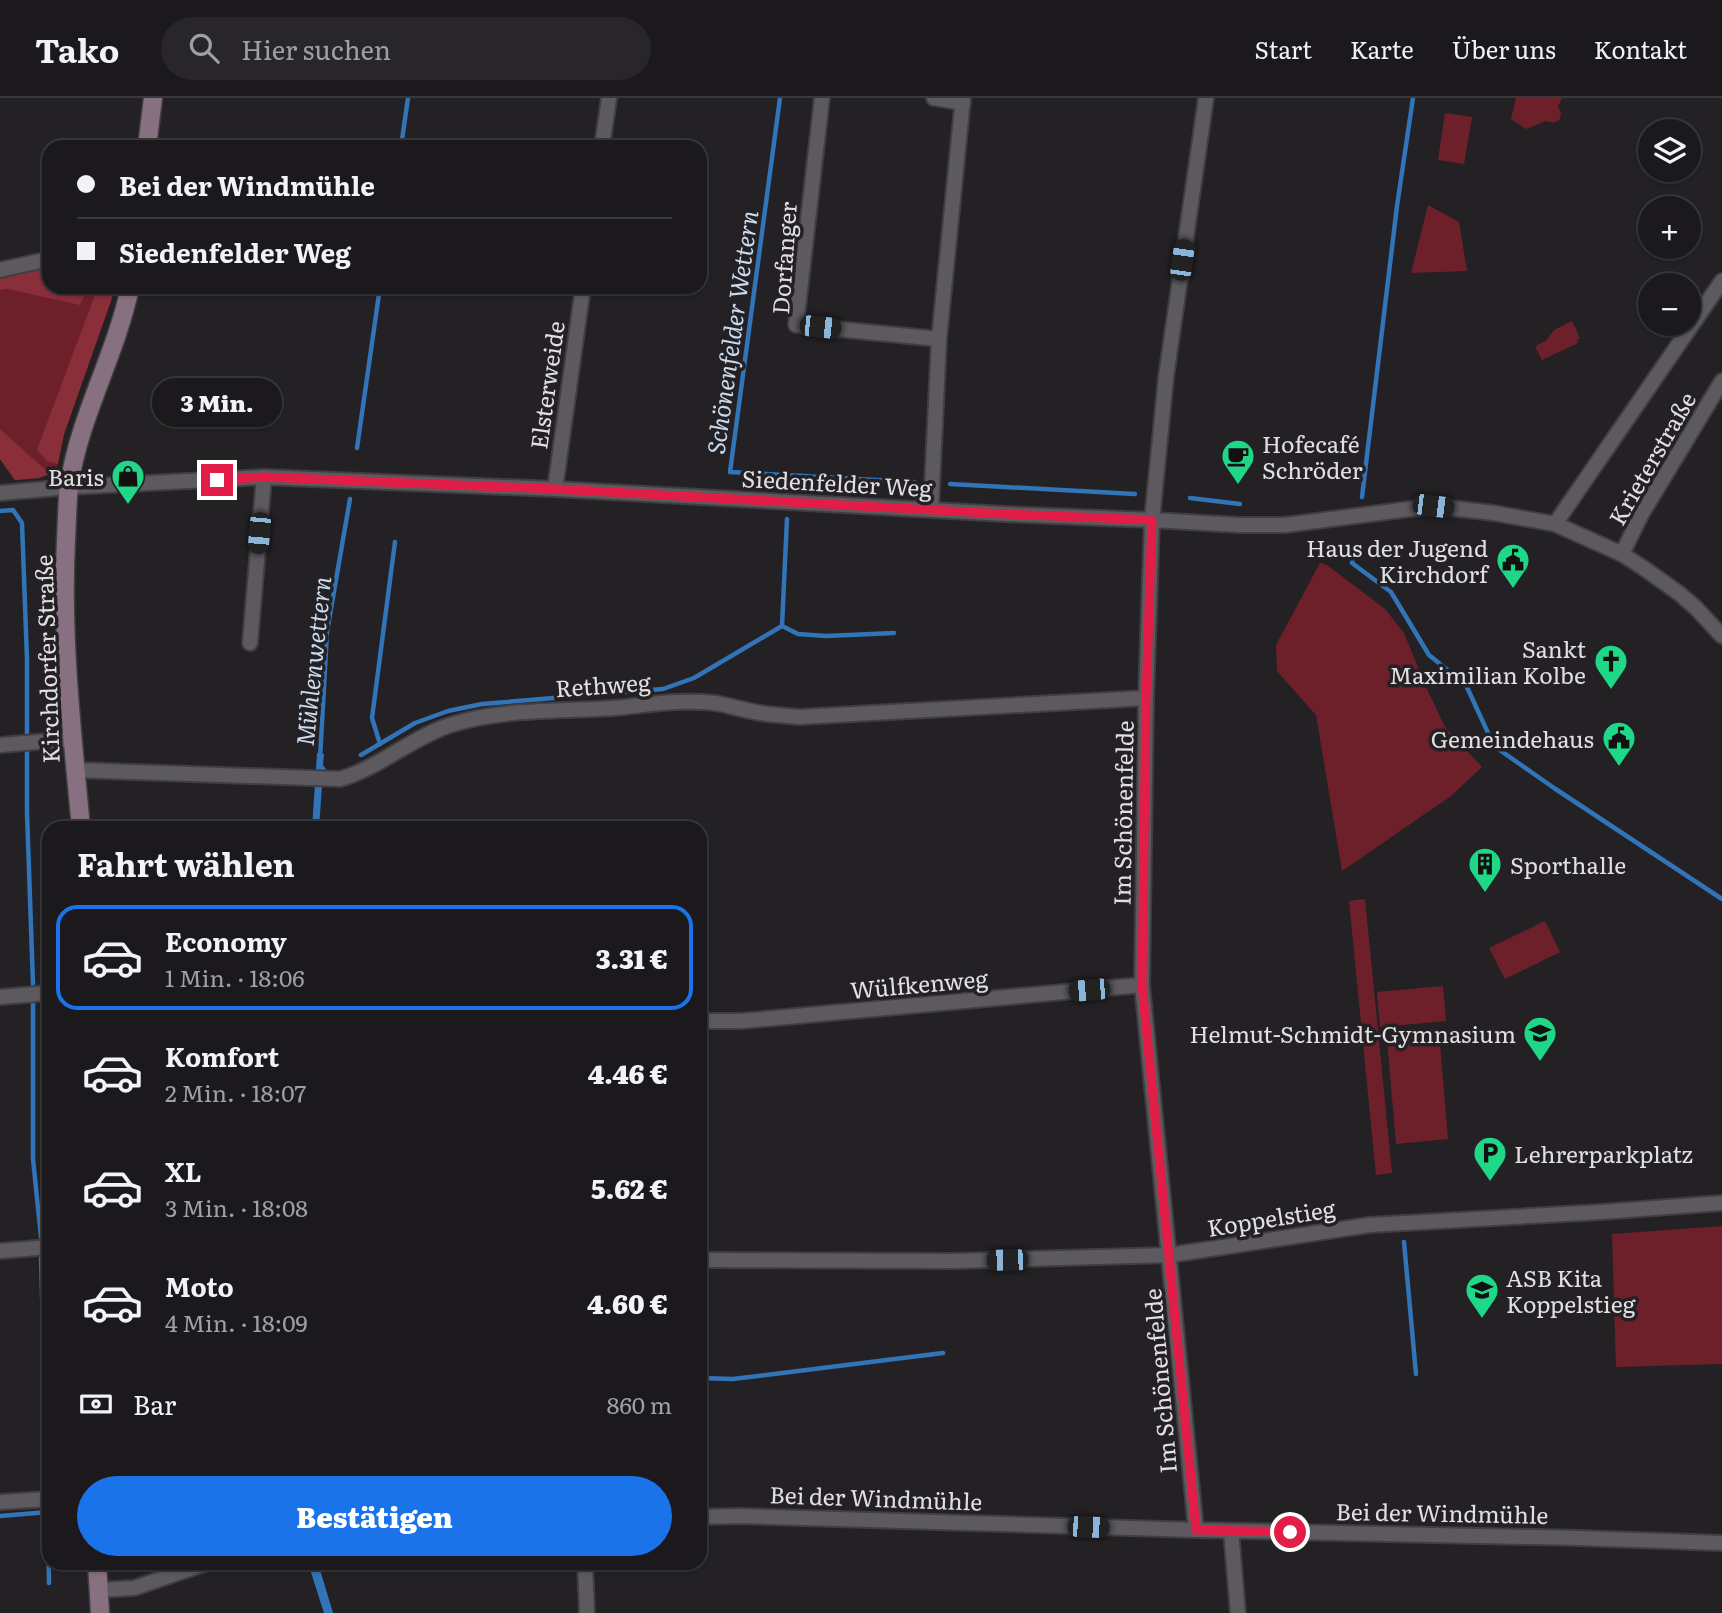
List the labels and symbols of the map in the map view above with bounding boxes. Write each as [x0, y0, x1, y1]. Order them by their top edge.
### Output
street label: Dorfanger [762, 200, 804, 315]
water label: Schönenfelder Wettern [697, 208, 765, 456]
car [1169, 238, 1196, 282]
car [799, 314, 842, 340]
street label: Elsterweide [520, 319, 572, 451]
callout: 3 Min. [152, 378, 282, 428]
street label: Krieterstraße [1599, 385, 1703, 531]
place label: Hofecafé Schröder [1262, 426, 1363, 486]
cafe icon: Hofecafé Schröder [1219, 437, 1257, 486]
shop icon: Baris [109, 457, 147, 506]
place label: Baris [48, 459, 104, 493]
street label: Siedenfelder Weg [741, 460, 933, 504]
route end [201, 464, 233, 496]
car [1411, 493, 1456, 519]
car [247, 511, 272, 555]
place label: Haus der Jugend Kirchdorf [1306, 530, 1490, 590]
public building icon: Haus der Jugend Kirchdorf [1494, 541, 1532, 590]
street label: Kirchdorfer Straße [25, 554, 67, 764]
water label: Mühlenwettern [286, 575, 338, 747]
place label: Sankt Maximilian Kolbe [1389, 631, 1587, 691]
church icon: Sankt Maximilian Kolbe [1592, 642, 1630, 691]
street label: Rethweg [554, 664, 652, 704]
public building icon: Gemeindehaus [1600, 719, 1638, 768]
street label: Im Schönenfelde [1103, 720, 1141, 906]
place label: Gemeindehaus [1431, 721, 1594, 755]
building icon: Sporthalle [1466, 845, 1504, 894]
place label: Sporthalle [1510, 847, 1626, 881]
street label: Wülfkenweg [849, 960, 990, 1006]
car [1068, 978, 1111, 1002]
school or university icon: Helmut-Schmidt-Gymnasium [1521, 1014, 1559, 1063]
place label: Helmut-Schmidt-Gymnasium [1189, 1016, 1516, 1050]
parking icon: Lehrerparkplatz [1471, 1134, 1509, 1183]
place label: Lehrerparkplatz [1514, 1136, 1693, 1170]
street label: Koppelstieg [1204, 1190, 1338, 1244]
car [986, 1249, 1029, 1271]
place label: ASB Kita Koppelstieg [1506, 1260, 1636, 1320]
school or university icon: ASB Kita Koppelstieg [1463, 1271, 1501, 1320]
street label: Im Schönenfelde [1134, 1287, 1184, 1475]
street label: Bei der Windmühle [769, 1476, 983, 1518]
street label: Bei der Windmühle [1335, 1493, 1549, 1531]
car [1067, 1516, 1110, 1538]
route start [1274, 1516, 1306, 1548]

